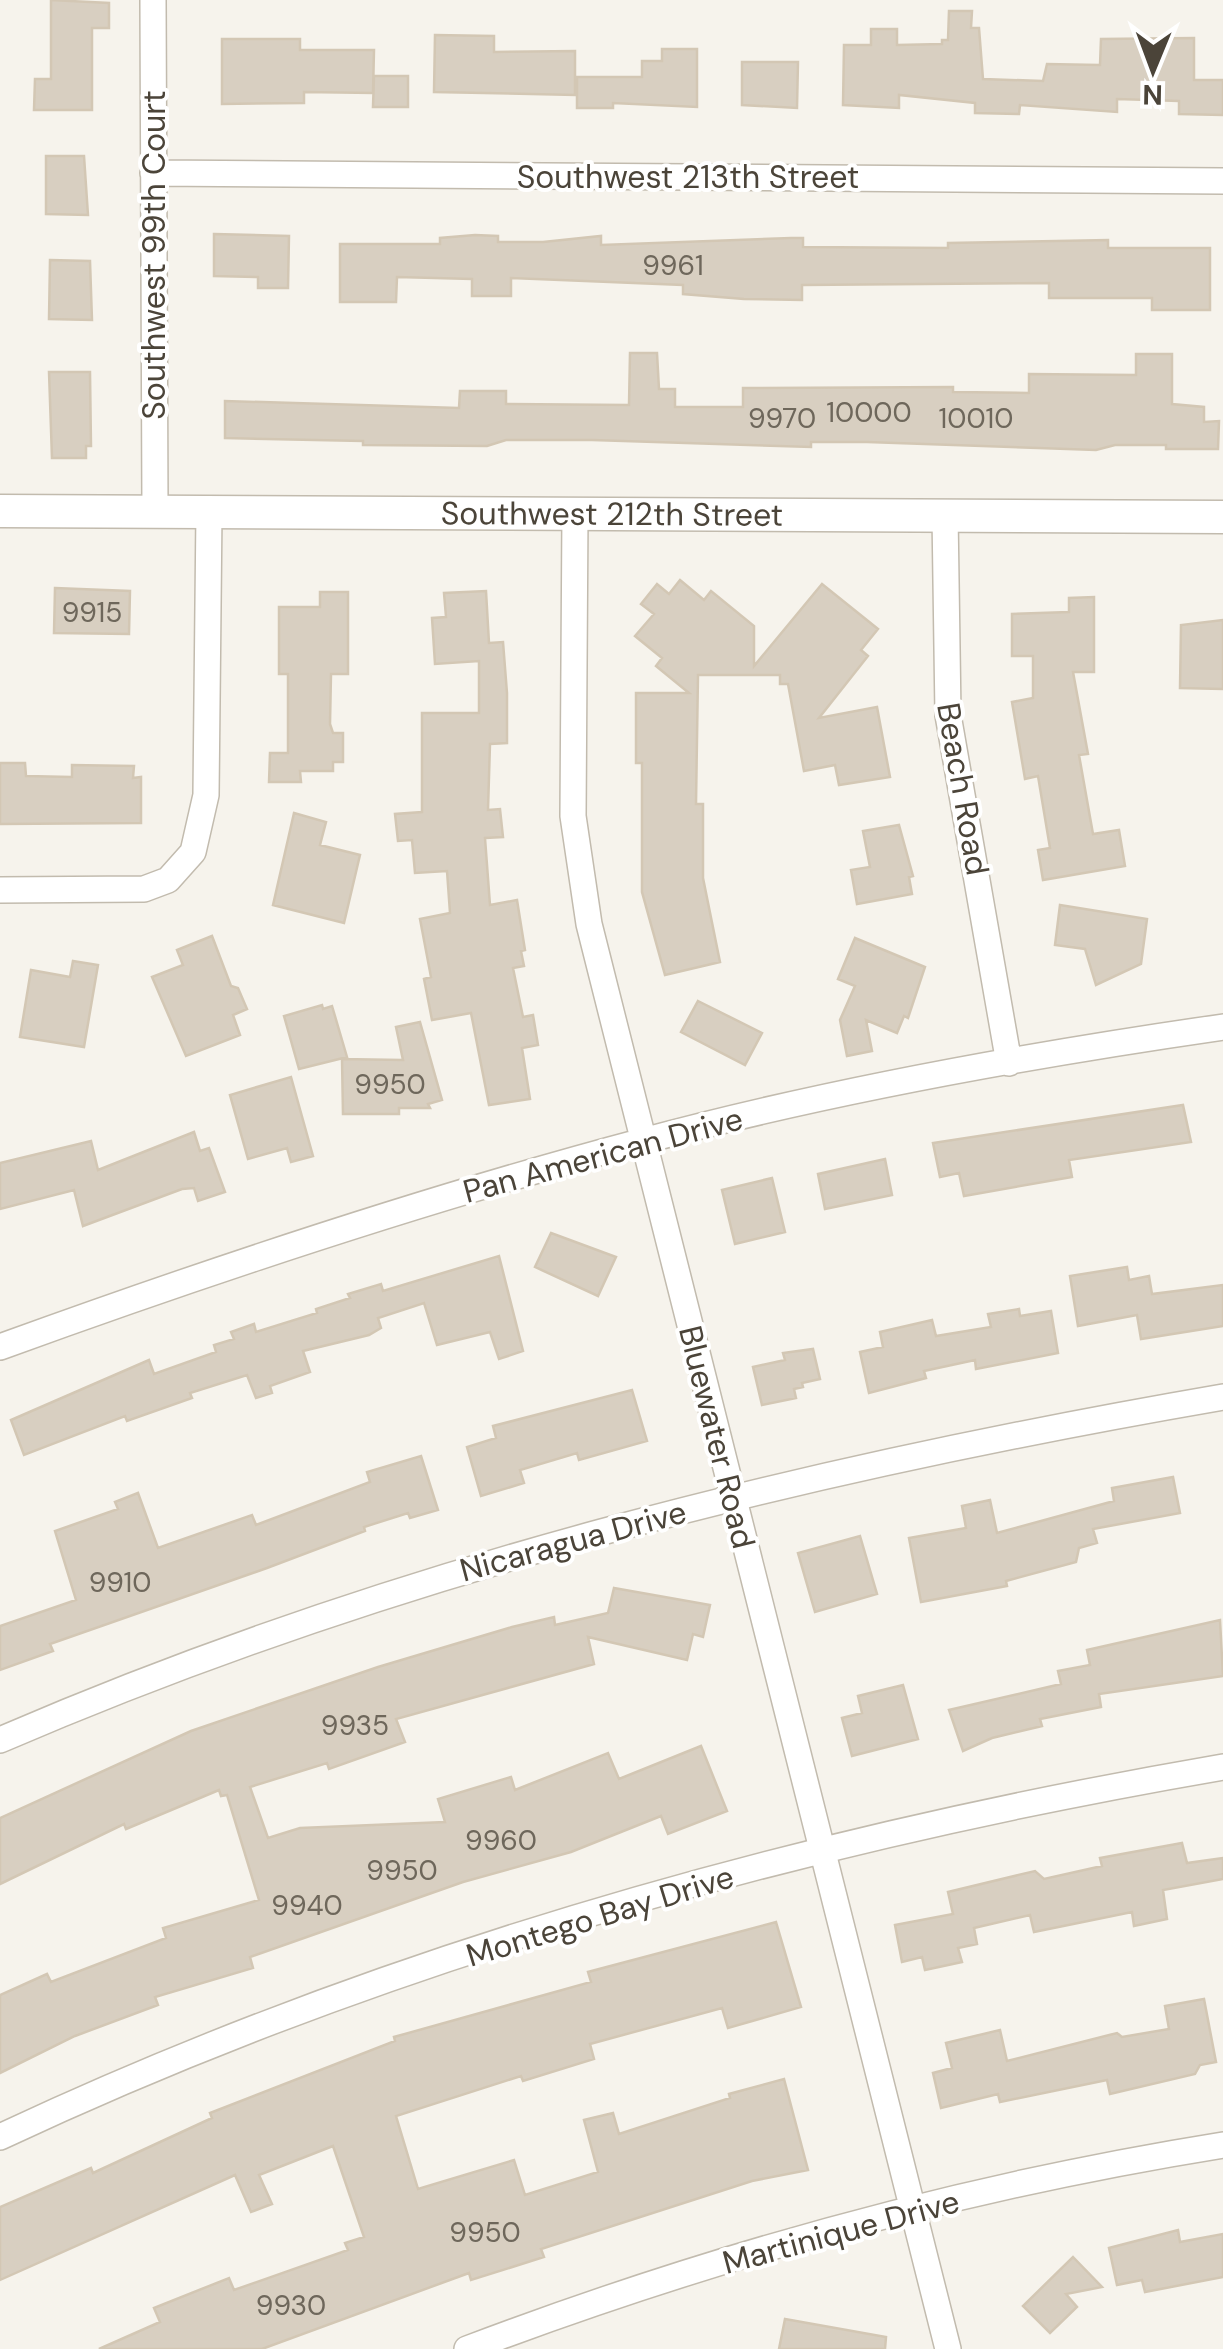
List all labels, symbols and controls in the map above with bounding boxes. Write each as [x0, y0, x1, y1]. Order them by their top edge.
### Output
north arrow [1103, 20, 1203, 120]
text: N [1142, 76, 1163, 113]
street label: Southwest 99th Court [133, 90, 175, 420]
street label: Southwest 213th Street [517, 156, 859, 198]
house number: 9961 [642, 247, 704, 284]
house number: 10000 [826, 394, 912, 431]
house number: 9970 [748, 400, 816, 437]
house number: 10010 [939, 400, 1013, 437]
street label: Southwest 212th Street [441, 492, 783, 536]
house number: 9915 [62, 594, 122, 631]
street label: Beach Road [927, 699, 999, 879]
house number: 9950 [354, 1066, 426, 1103]
street label: Pan American Drive [459, 1097, 747, 1213]
street label: Bluewater Road [669, 1321, 765, 1553]
street label: Nicaragua Drive [455, 1491, 691, 1591]
house number: 9910 [89, 1564, 151, 1601]
house number: 9935 [321, 1707, 389, 1744]
house number: 9960 [465, 1822, 537, 1859]
house number: 9950 [366, 1852, 438, 1889]
street label: Montego Bay Drive [461, 1855, 739, 1977]
house number: 9940 [271, 1887, 343, 1924]
street label: Martinique Drive [718, 2180, 964, 2284]
house number: 9950 [449, 2214, 521, 2251]
house number: 9930 [256, 2287, 326, 2324]

